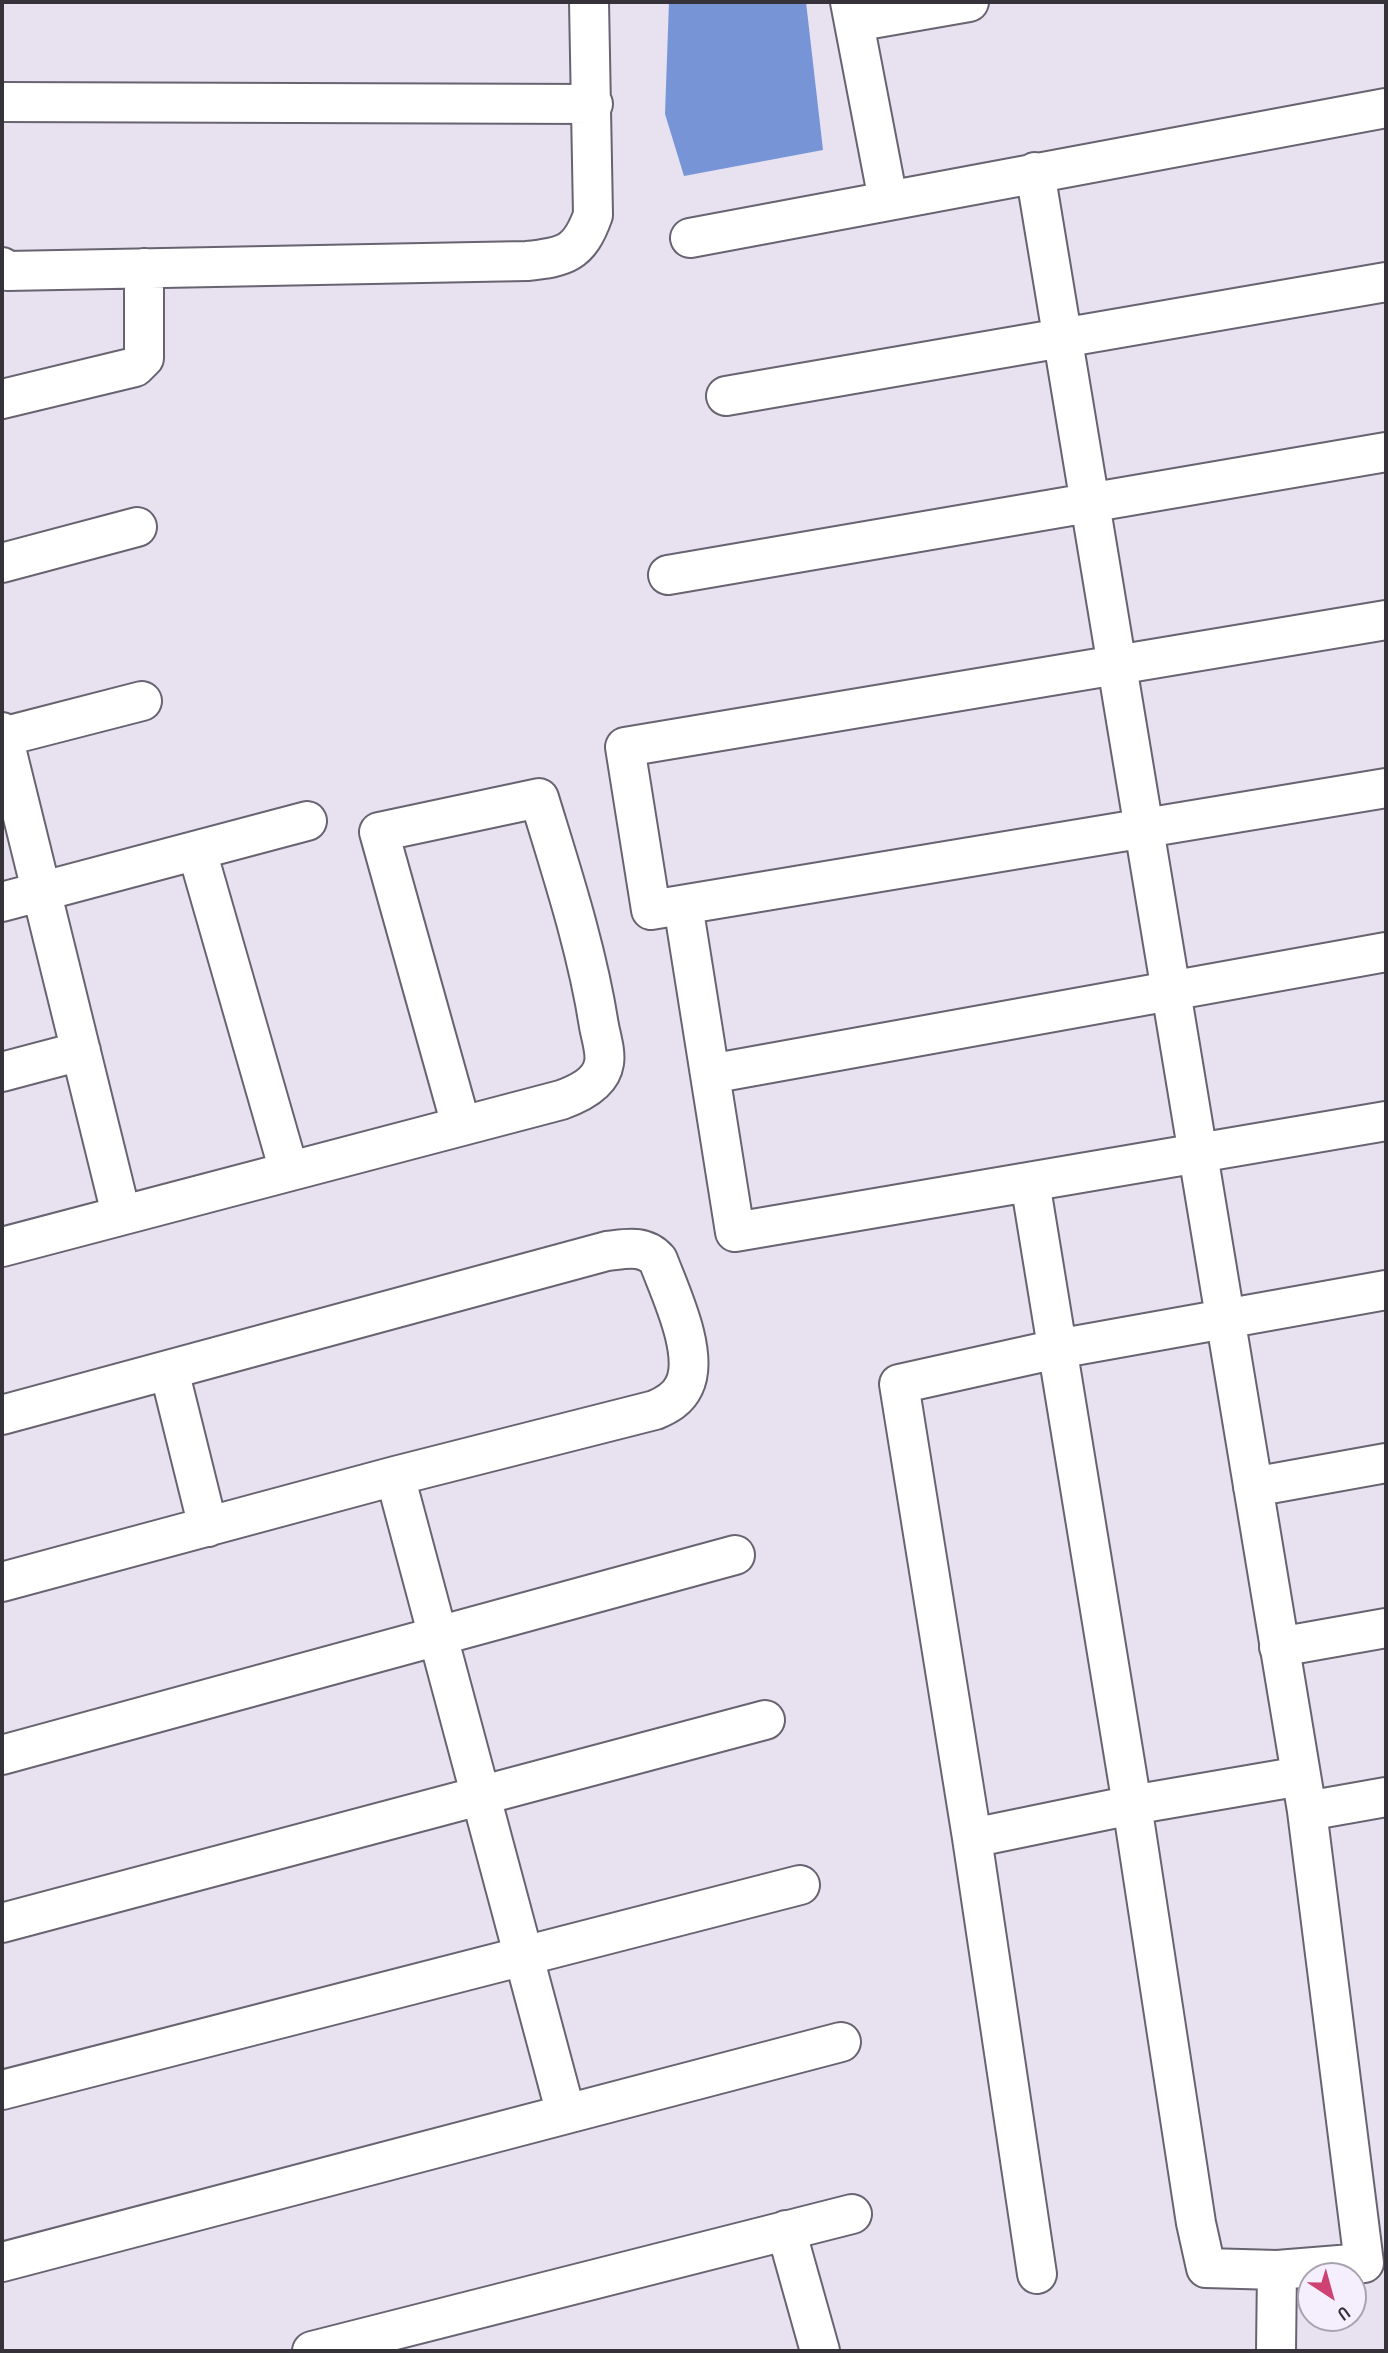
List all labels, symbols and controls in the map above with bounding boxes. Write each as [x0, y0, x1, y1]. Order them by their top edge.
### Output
north arrow [1297, 2262, 1367, 2332]
text: U [1333, 2301, 1354, 2325]

